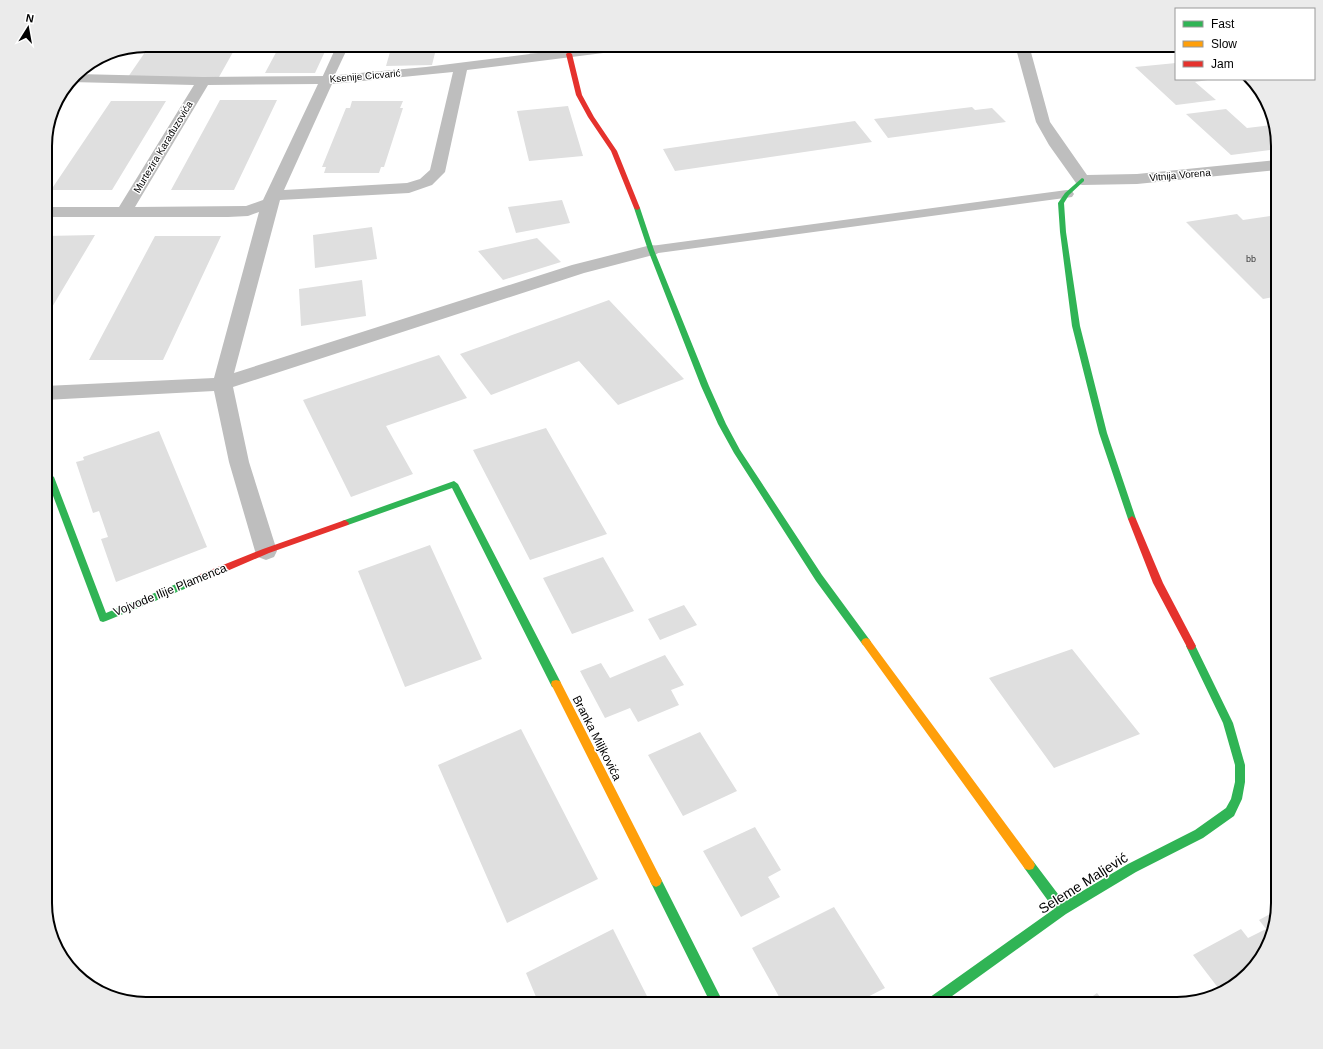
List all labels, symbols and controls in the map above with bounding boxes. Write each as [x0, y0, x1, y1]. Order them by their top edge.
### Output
north arrow [8, 8, 48, 48]
legend [1175, 8, 1315, 80]
text: N [25, 12, 35, 25]
text: Fast [1211, 17, 1235, 31]
text: Slow [1211, 37, 1237, 51]
text: Jam [1211, 57, 1234, 71]
street label: Ksenije Cicvarić [329, 67, 401, 85]
street label: Murtezira Karađuzovića [131, 99, 195, 195]
street label: Vitnija Vorena [1149, 167, 1212, 183]
house number: bb [1246, 254, 1256, 264]
street label: Vojvode Ilije Plamenca [111, 561, 229, 619]
street label: Branka Miljkovića [570, 693, 625, 783]
street label: Seleme Maljević [1036, 849, 1130, 917]

